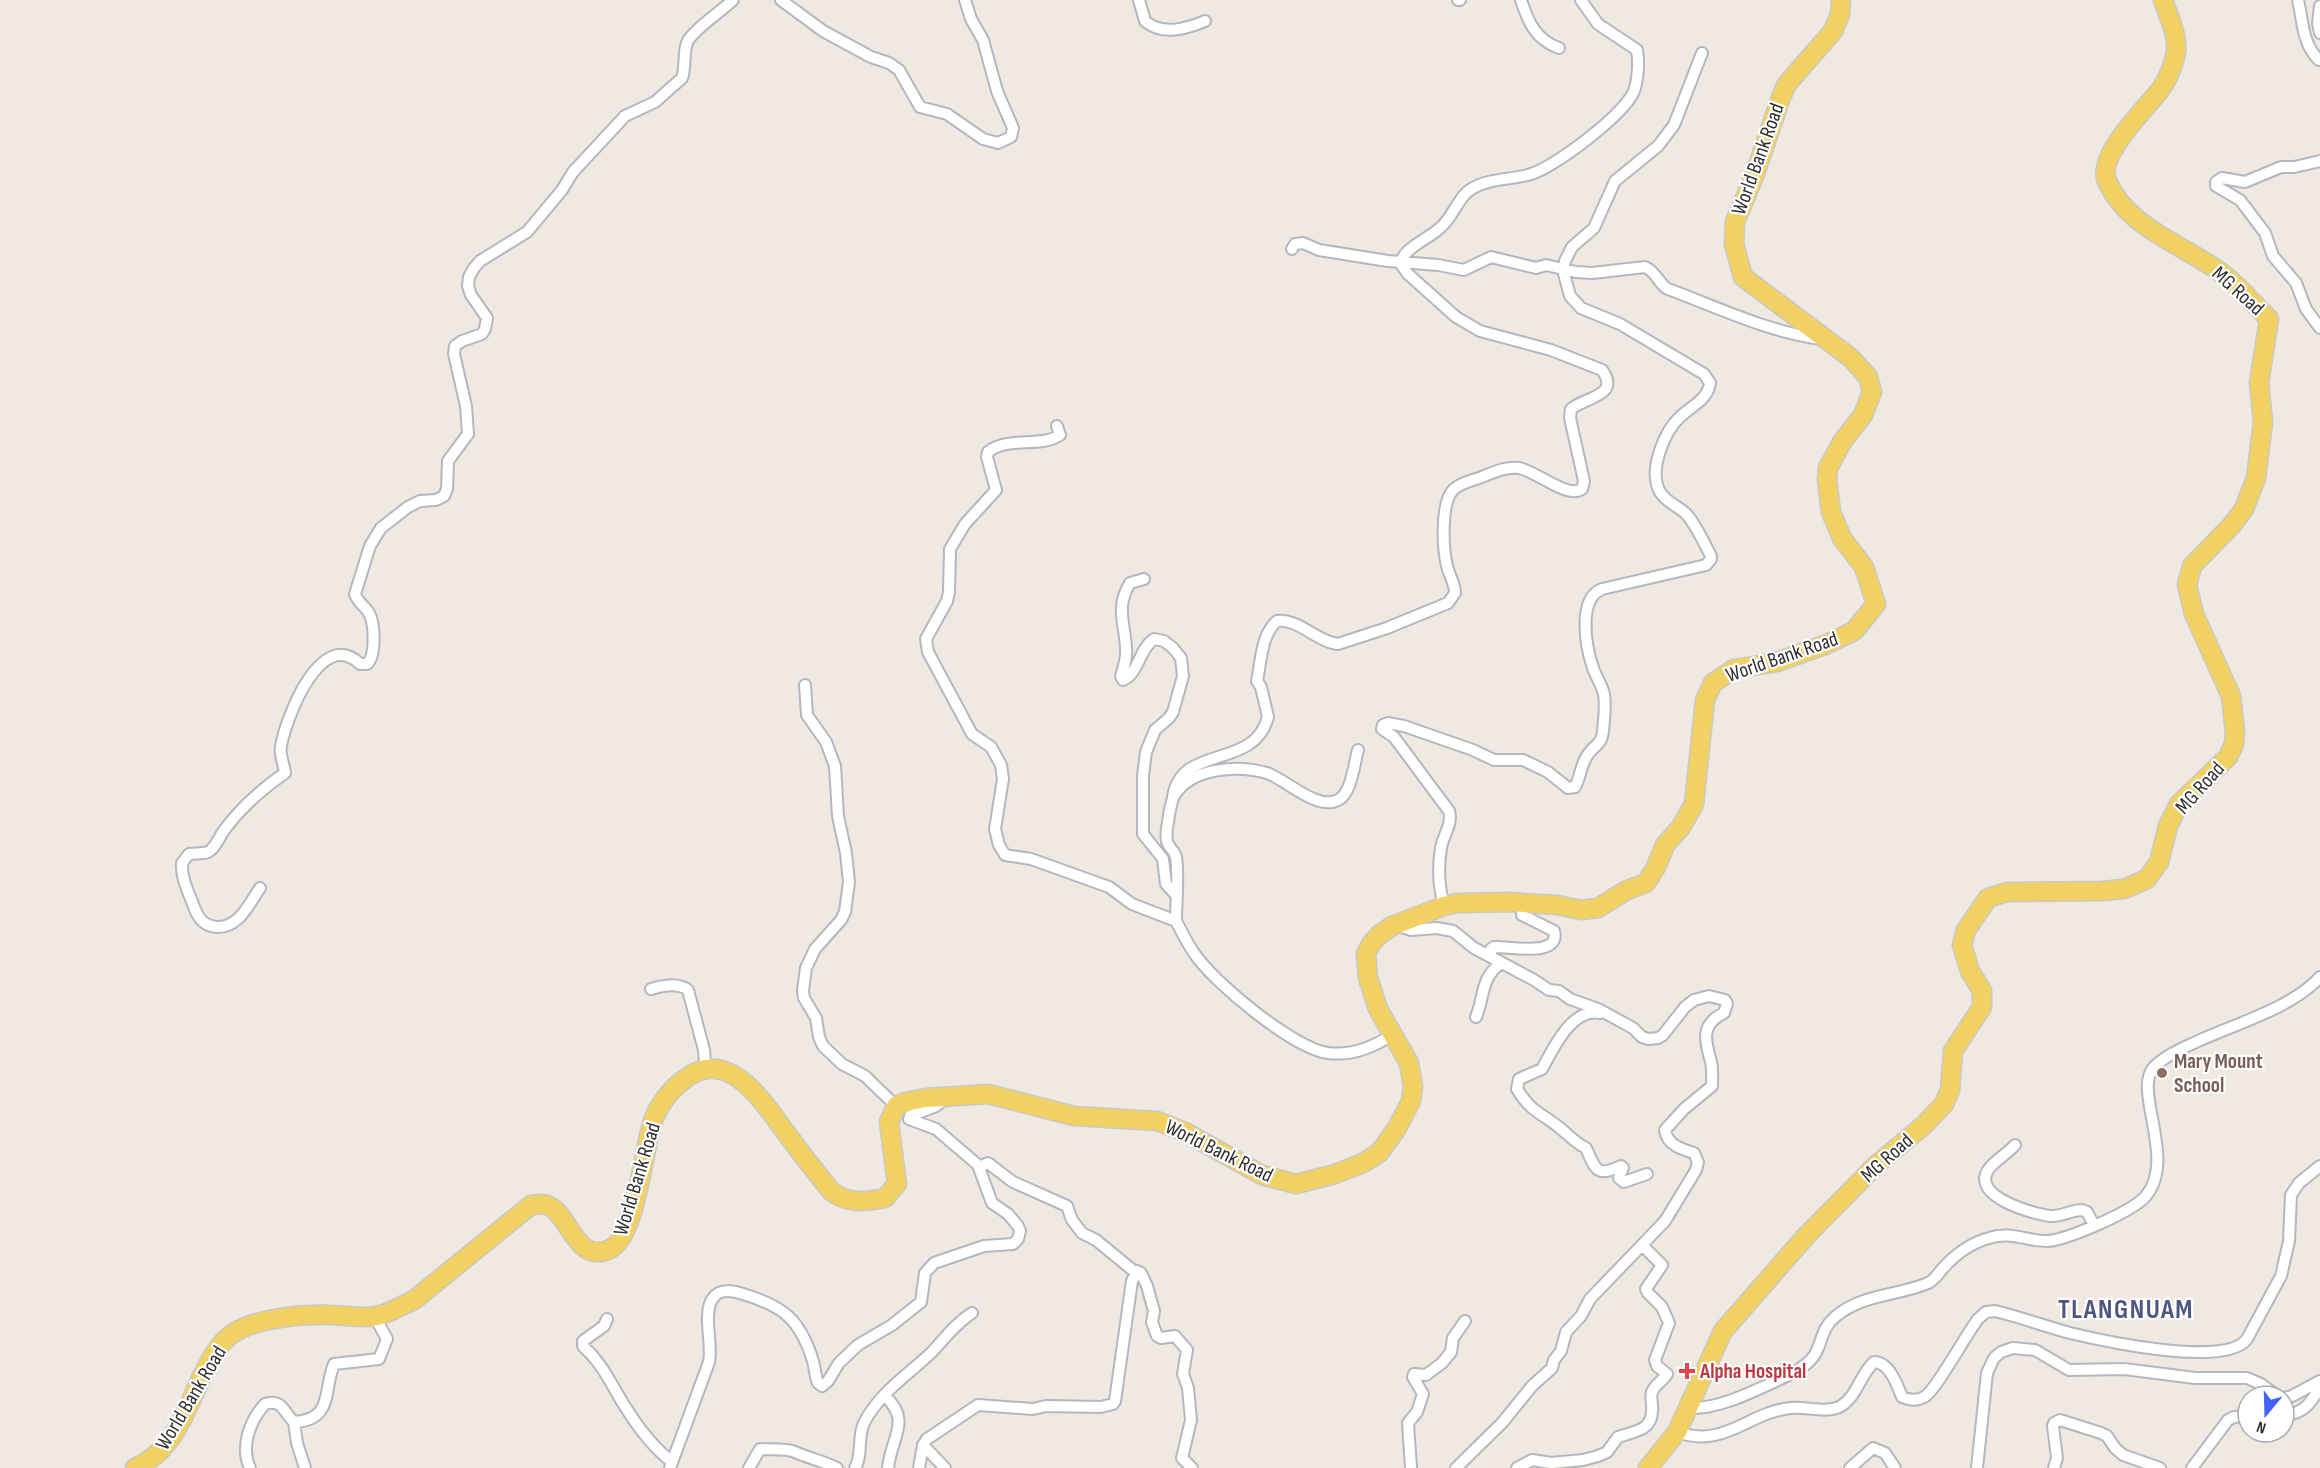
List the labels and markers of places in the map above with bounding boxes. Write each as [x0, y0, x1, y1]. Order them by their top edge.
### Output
place label: Mary Mount School [2174, 1049, 2263, 1098]
marker: Mary Mount School [2155, 1066, 2169, 1080]
place label: Alpha Hospital [1699, 1359, 1806, 1384]
marker: Alpha Hospital [1678, 1362, 1696, 1380]

